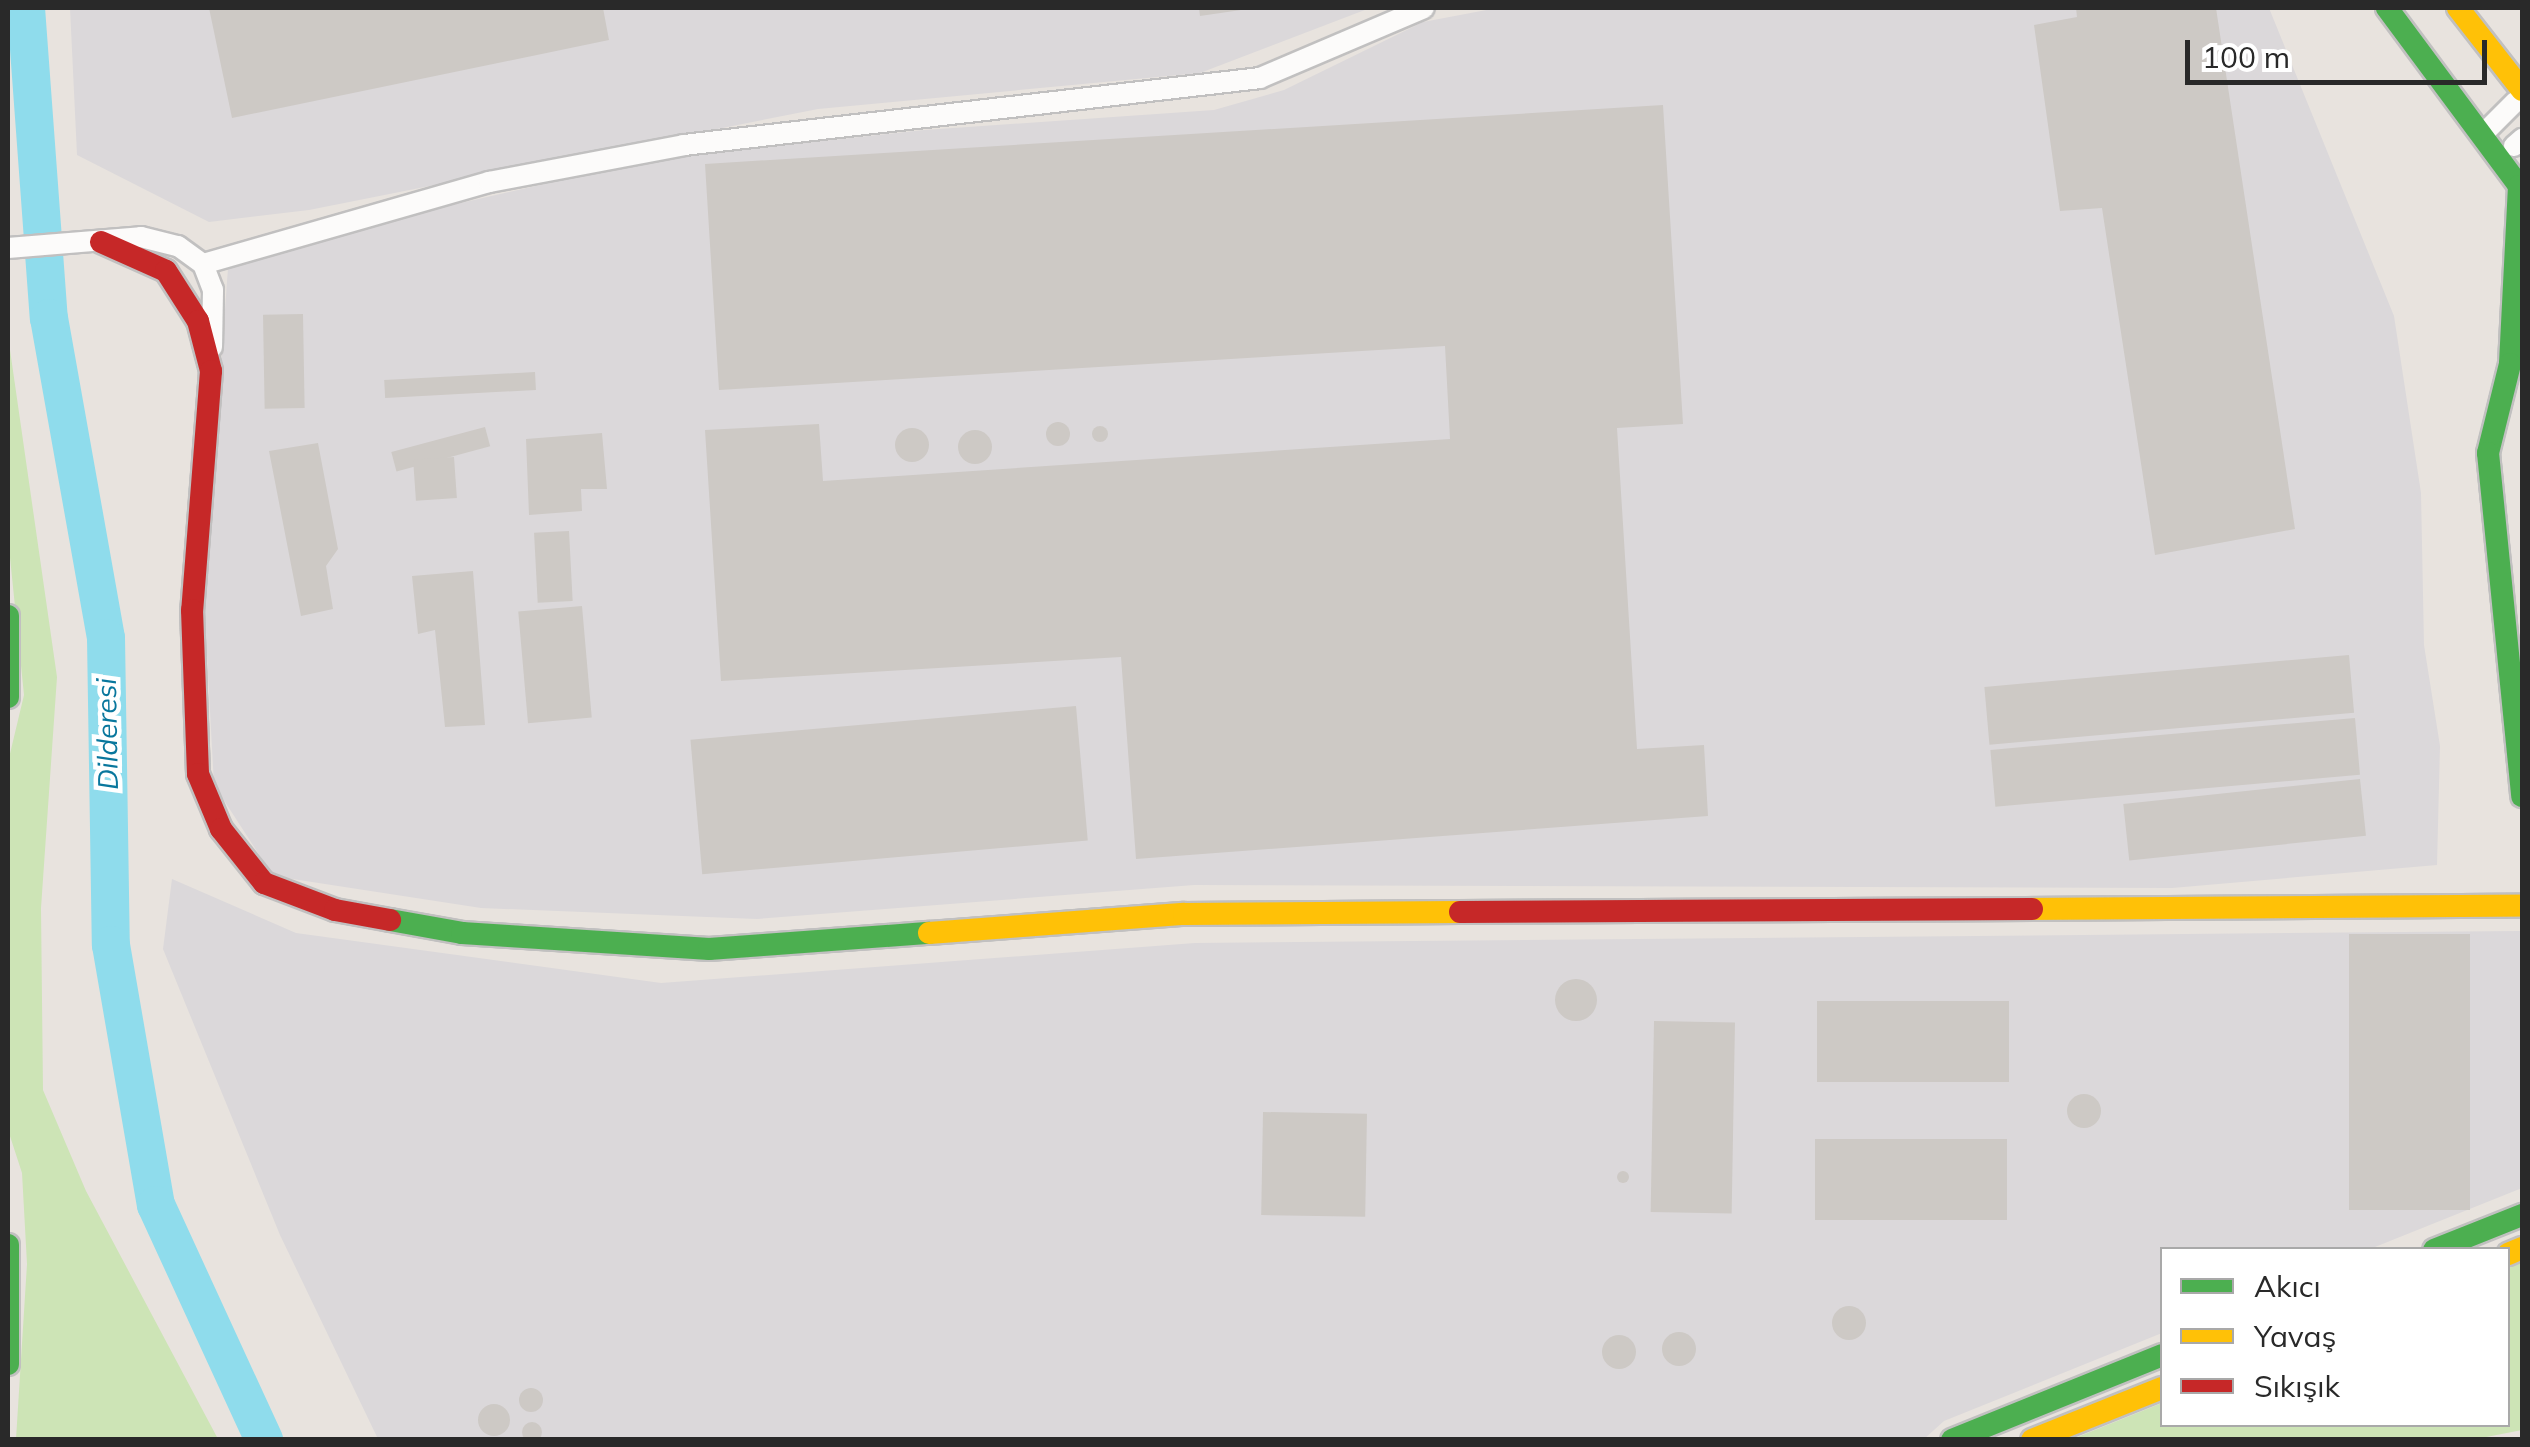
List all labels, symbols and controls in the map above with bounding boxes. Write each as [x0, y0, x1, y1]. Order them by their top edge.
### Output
scale bar [2190, 20, 2492, 82]
text: 100 m [2202, 38, 2290, 76]
water label: Dilderesi [89, 678, 125, 790]
legend [2160, 1247, 2510, 1427]
text: Akıcı [2254, 1267, 2321, 1305]
text: Yavaş [2254, 1317, 2336, 1355]
text: Sıkışık [2254, 1367, 2340, 1405]

